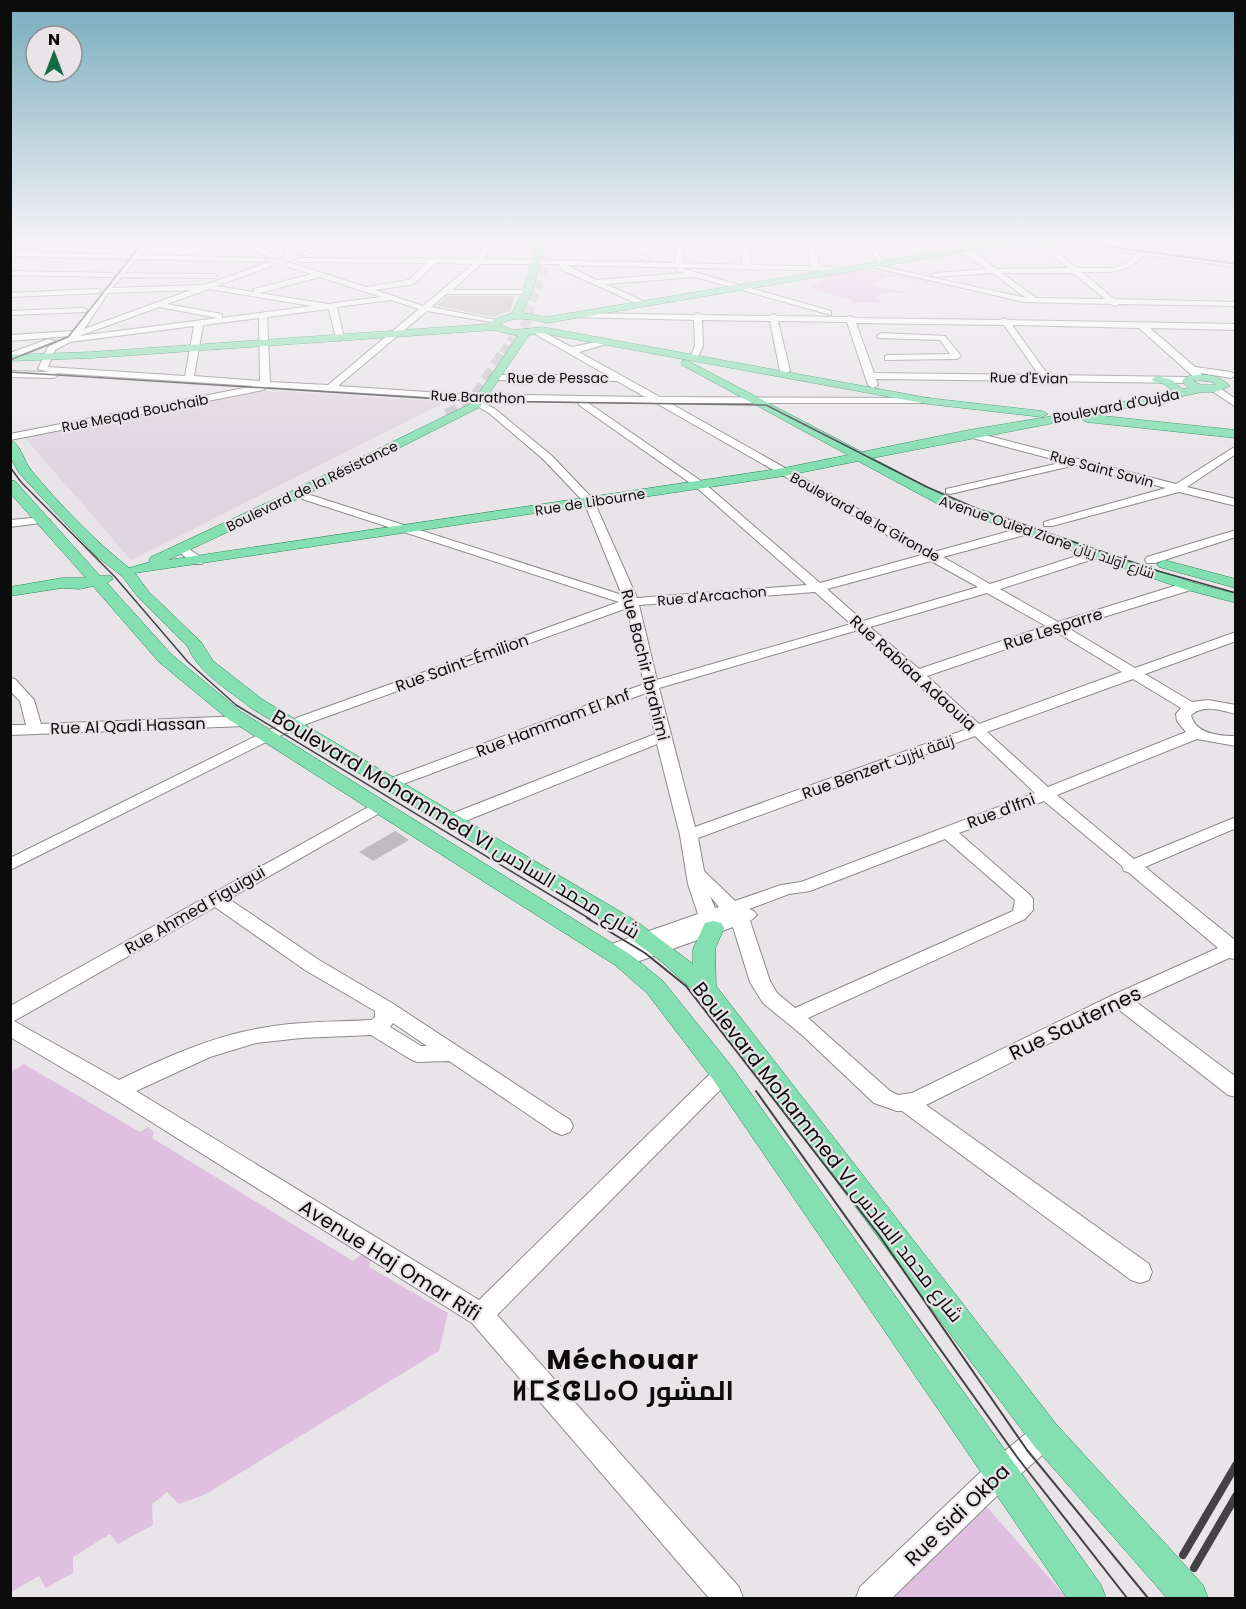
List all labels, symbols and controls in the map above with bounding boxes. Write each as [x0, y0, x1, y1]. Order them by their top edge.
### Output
north arrow [24, 24, 84, 84]
text: N [48, 28, 60, 51]
street label: Rue d'Evian [990, 367, 1068, 389]
street label: Rue de Pessac [507, 368, 609, 388]
street label: Boulevard d'Oujda [1051, 384, 1181, 428]
street label: Rue Barathon [430, 385, 526, 409]
street label: Rue Meqad Bouchaib [60, 389, 210, 437]
street label: Boulevard de la Résistance [223, 435, 402, 536]
street label: Rue Saint Savin [1048, 446, 1156, 492]
street label: Boulevard de la Gironde [786, 467, 944, 567]
street label: Rue de Libourne [533, 483, 647, 521]
street label: Avenue Ouled Ziane شارع أولاد زيان [936, 491, 1158, 583]
street label: Rue d'Arcachon [657, 581, 767, 611]
street label: Rue Bachir Ibrahimi [615, 587, 675, 743]
street label: Rue Lesparre [1001, 602, 1106, 656]
street label: Rue Rabiaa Adaouia [845, 610, 981, 736]
street label: Rue Saint-Émilion [392, 628, 532, 698]
street label: Rue Hammam El Anf [473, 683, 633, 763]
street label: Boulevard Mohammed VI شارع محمد السادس [267, 702, 645, 946]
street label: Rue Al Qadi Hassan [50, 712, 206, 740]
street label: Rue Benzert زنقة بنزرت [799, 729, 957, 805]
street label: Rue d'Ifni [964, 788, 1038, 834]
street label: Rue Ahmed Figuigui [121, 860, 269, 960]
street label: Boulevard Mohammed VI شارع محمد السادس [686, 976, 970, 1328]
street label: Rue Sauternes [1004, 979, 1146, 1067]
street label: Avenue Haj Omar Rifi [294, 1193, 486, 1327]
district label: Méchouar ⵍⵎⵉⵛⵡⴰⵔ المشور [512, 1341, 734, 1409]
street label: Rue Sidi Okba [898, 1458, 1016, 1572]

